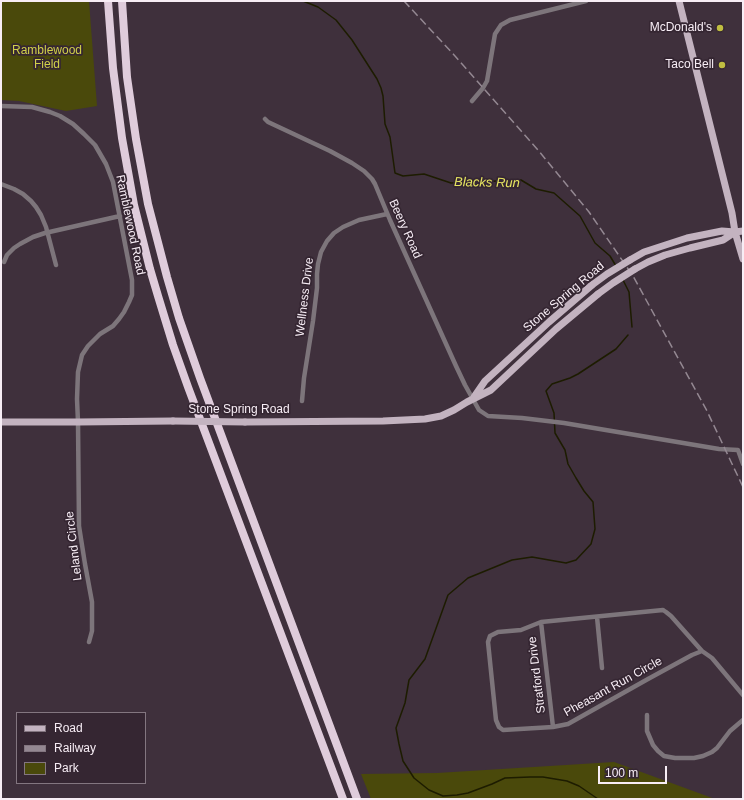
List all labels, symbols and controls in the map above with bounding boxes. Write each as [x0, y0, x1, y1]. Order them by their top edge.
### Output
place label: McDonald's [650, 21, 712, 35]
marker: McDonald's [715, 23, 725, 33]
park label: Ramblewood Field [12, 44, 82, 72]
place label: Taco Bell [665, 58, 714, 72]
marker: Taco Bell [717, 60, 727, 70]
street label: Ramblewood Road [112, 174, 148, 276]
water label: Blacks Run [454, 175, 520, 191]
street label: Beery Road [386, 197, 424, 261]
street label: Wellness Drive [293, 257, 317, 337]
street label: Stone Spring Road [521, 259, 607, 335]
street label: Stone Spring Road [188, 403, 290, 417]
street label: Leland Circle [63, 510, 85, 582]
street label: Stratford Drive [525, 636, 549, 714]
street label: Pheasant Run Circle [561, 654, 665, 720]
legend [16, 712, 146, 784]
text: Road [54, 721, 83, 735]
text: Railway [54, 741, 96, 755]
scale bar [600, 758, 669, 784]
text: Park [54, 761, 79, 775]
text: 100 m [605, 766, 638, 780]

